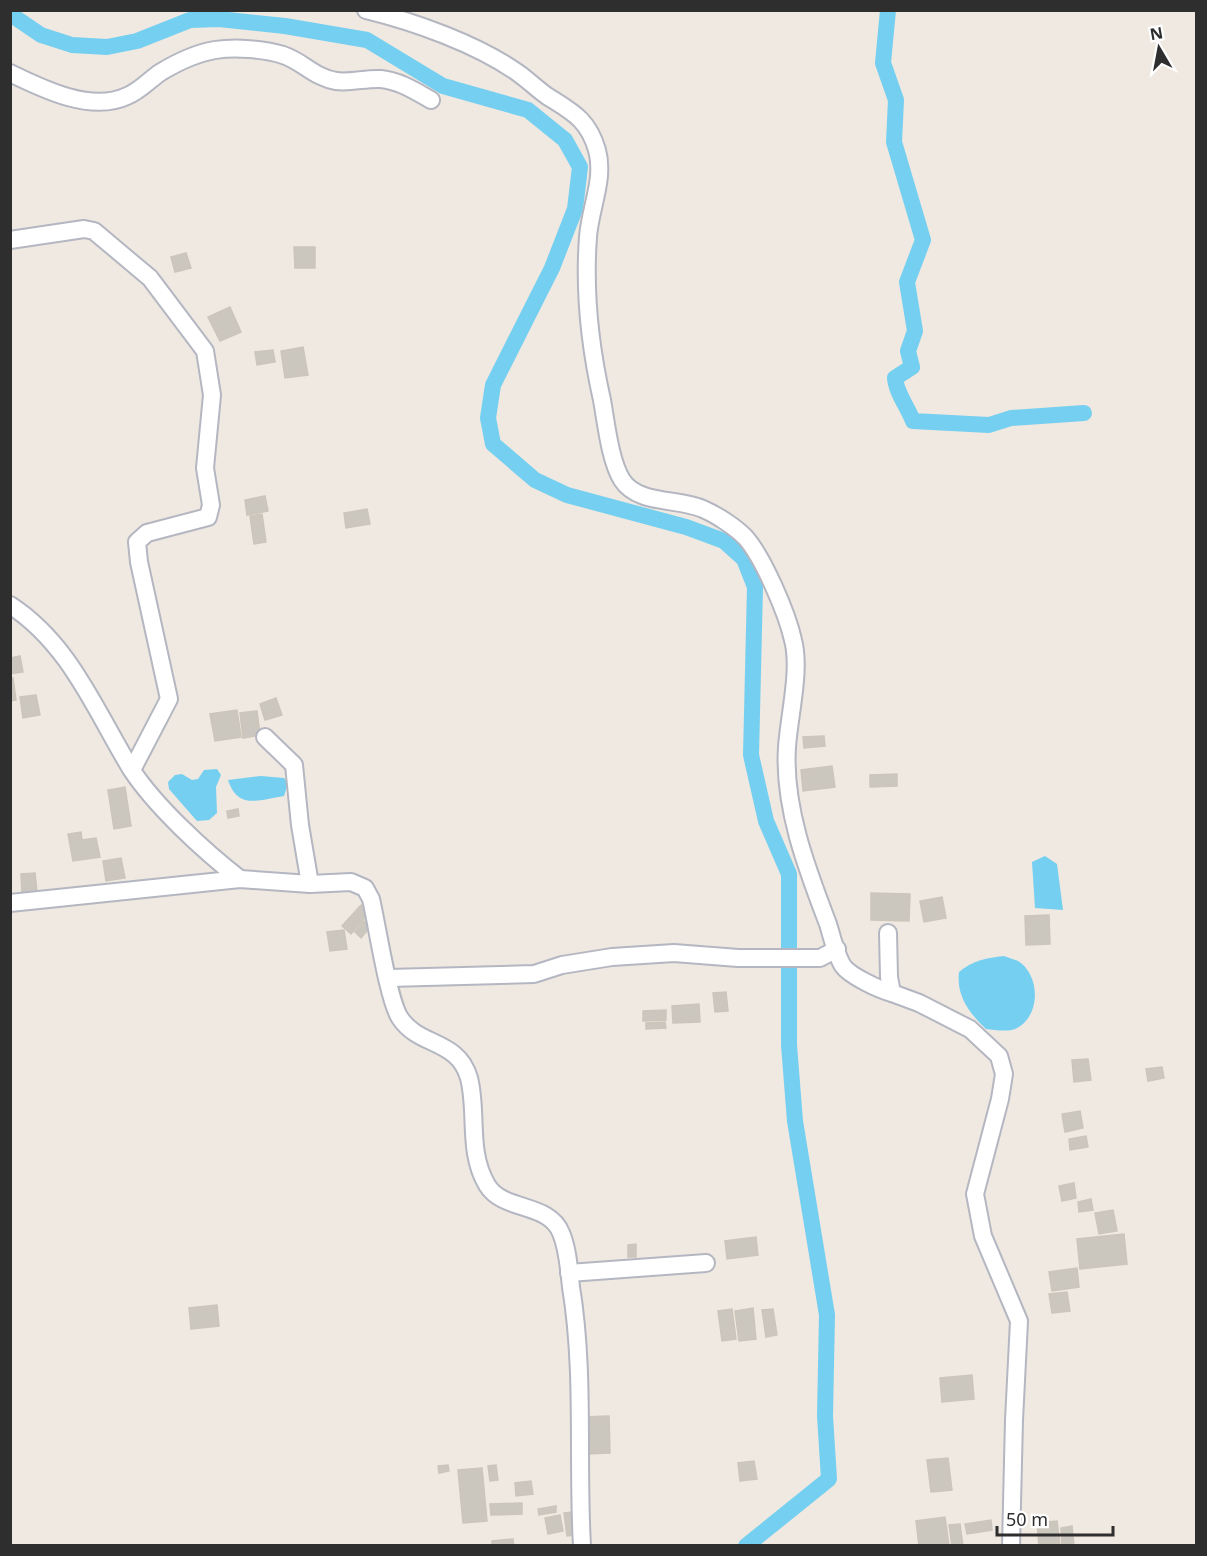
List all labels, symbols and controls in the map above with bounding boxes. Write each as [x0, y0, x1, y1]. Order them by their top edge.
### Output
north arrow [1129, 18, 1189, 78]
text: N [1148, 21, 1165, 45]
scale bar [997, 1499, 1112, 1537]
text: 50 m [1006, 1507, 1048, 1531]

